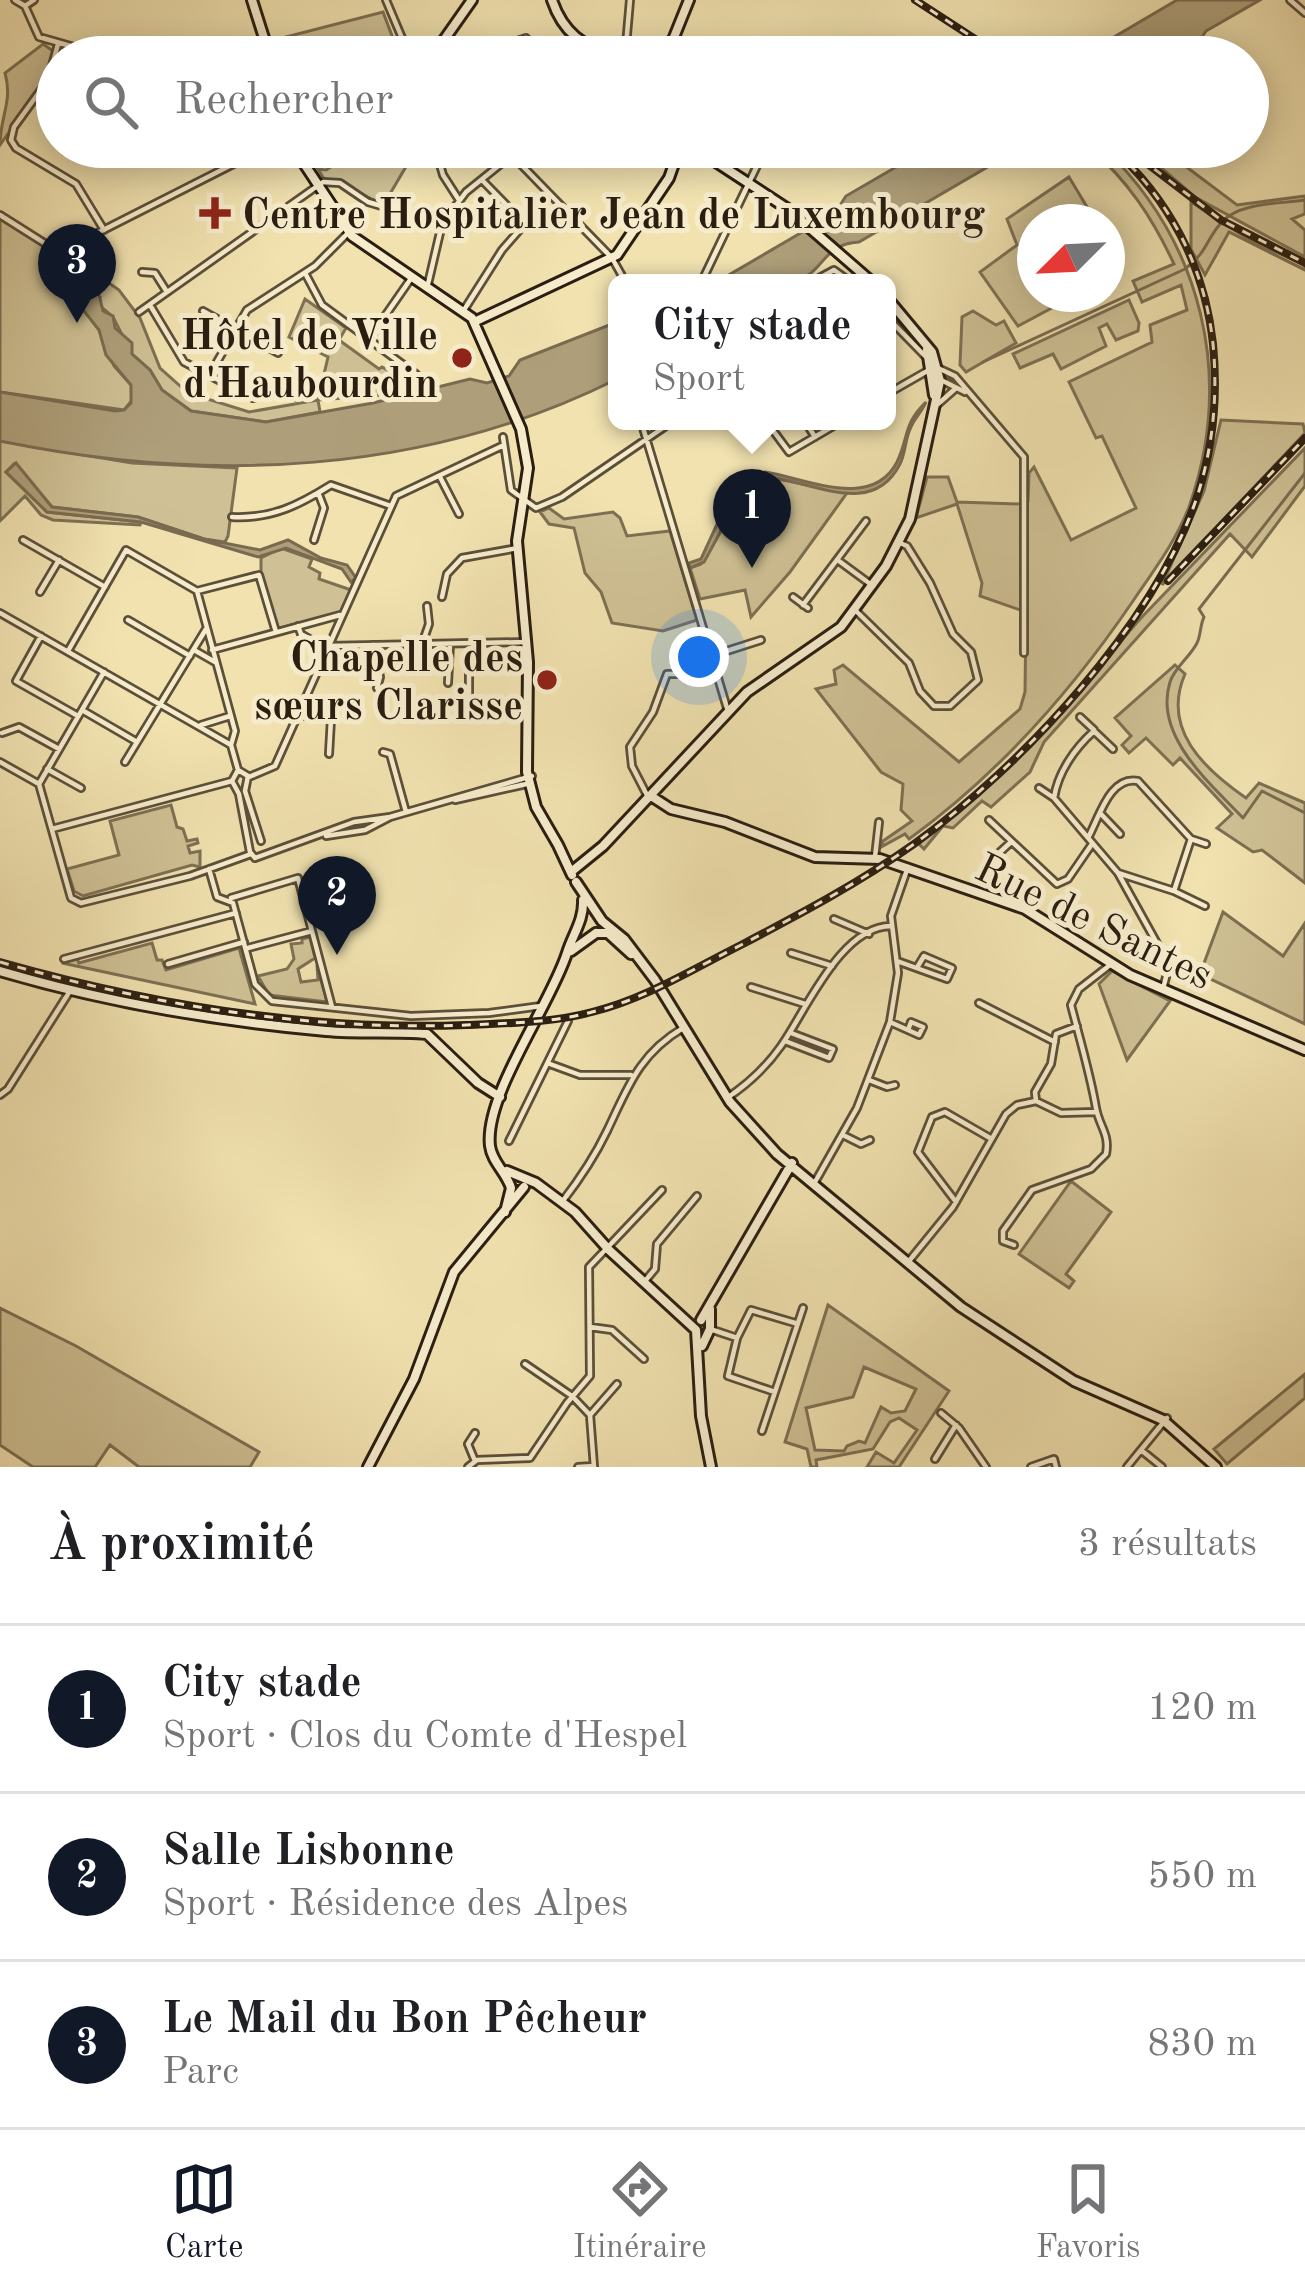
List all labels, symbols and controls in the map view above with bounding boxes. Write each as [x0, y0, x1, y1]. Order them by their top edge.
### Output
search box [36, 36, 1269, 168]
icon: search [78, 69, 144, 135]
text: Rechercher [174, 79, 393, 124]
place label: Centre Hospitalier Jean de Luxembourg [242, 196, 985, 238]
marker: Centre Hospitalier Jean de Luxembourg [199, 197, 231, 229]
north arrow [1017, 204, 1125, 312]
pin: 3 [38, 224, 116, 323]
popup [608, 274, 896, 430]
text: City stade [652, 305, 852, 350]
place label: Hôtel de Ville d'Haubourdin [180, 317, 438, 407]
marker: Hôtel de Ville d'Haubourdin [449, 345, 475, 371]
text: Sport [652, 360, 746, 399]
pin: 1 [713, 469, 791, 568]
your location [669, 627, 729, 687]
place label: Chapelle des sœurs Clarisse [254, 639, 523, 729]
marker: Chapelle des sœurs Clarisse [534, 667, 560, 693]
street label: Rue de Santes [968, 848, 1219, 999]
pin: 2 [298, 856, 376, 955]
text: À proximité [48, 1520, 315, 1571]
text: 3 résultats [1078, 1525, 1257, 1564]
text: City stade [162, 1662, 362, 1707]
text: 1 [76, 1689, 98, 1728]
text: 120 m [1147, 1689, 1257, 1728]
text: Sport · Clos du Comte d'Hespel [162, 1717, 687, 1756]
text: Salle Lisbonne [162, 1830, 455, 1875]
text: 2 [76, 1857, 98, 1896]
text: 550 m [1147, 1857, 1257, 1896]
text: Sport · Résidence des Alpes [162, 1885, 628, 1924]
text: Le Mail du Bon Pêcheur [162, 1998, 647, 2043]
text: 3 [76, 2025, 98, 2064]
text: 830 m [1147, 2025, 1257, 2064]
text: Parc [162, 2053, 239, 2092]
tab: Carte [165, 2156, 243, 2269]
tab: Itinéraire [573, 2156, 707, 2269]
tab: Favoris [1036, 2156, 1140, 2269]

